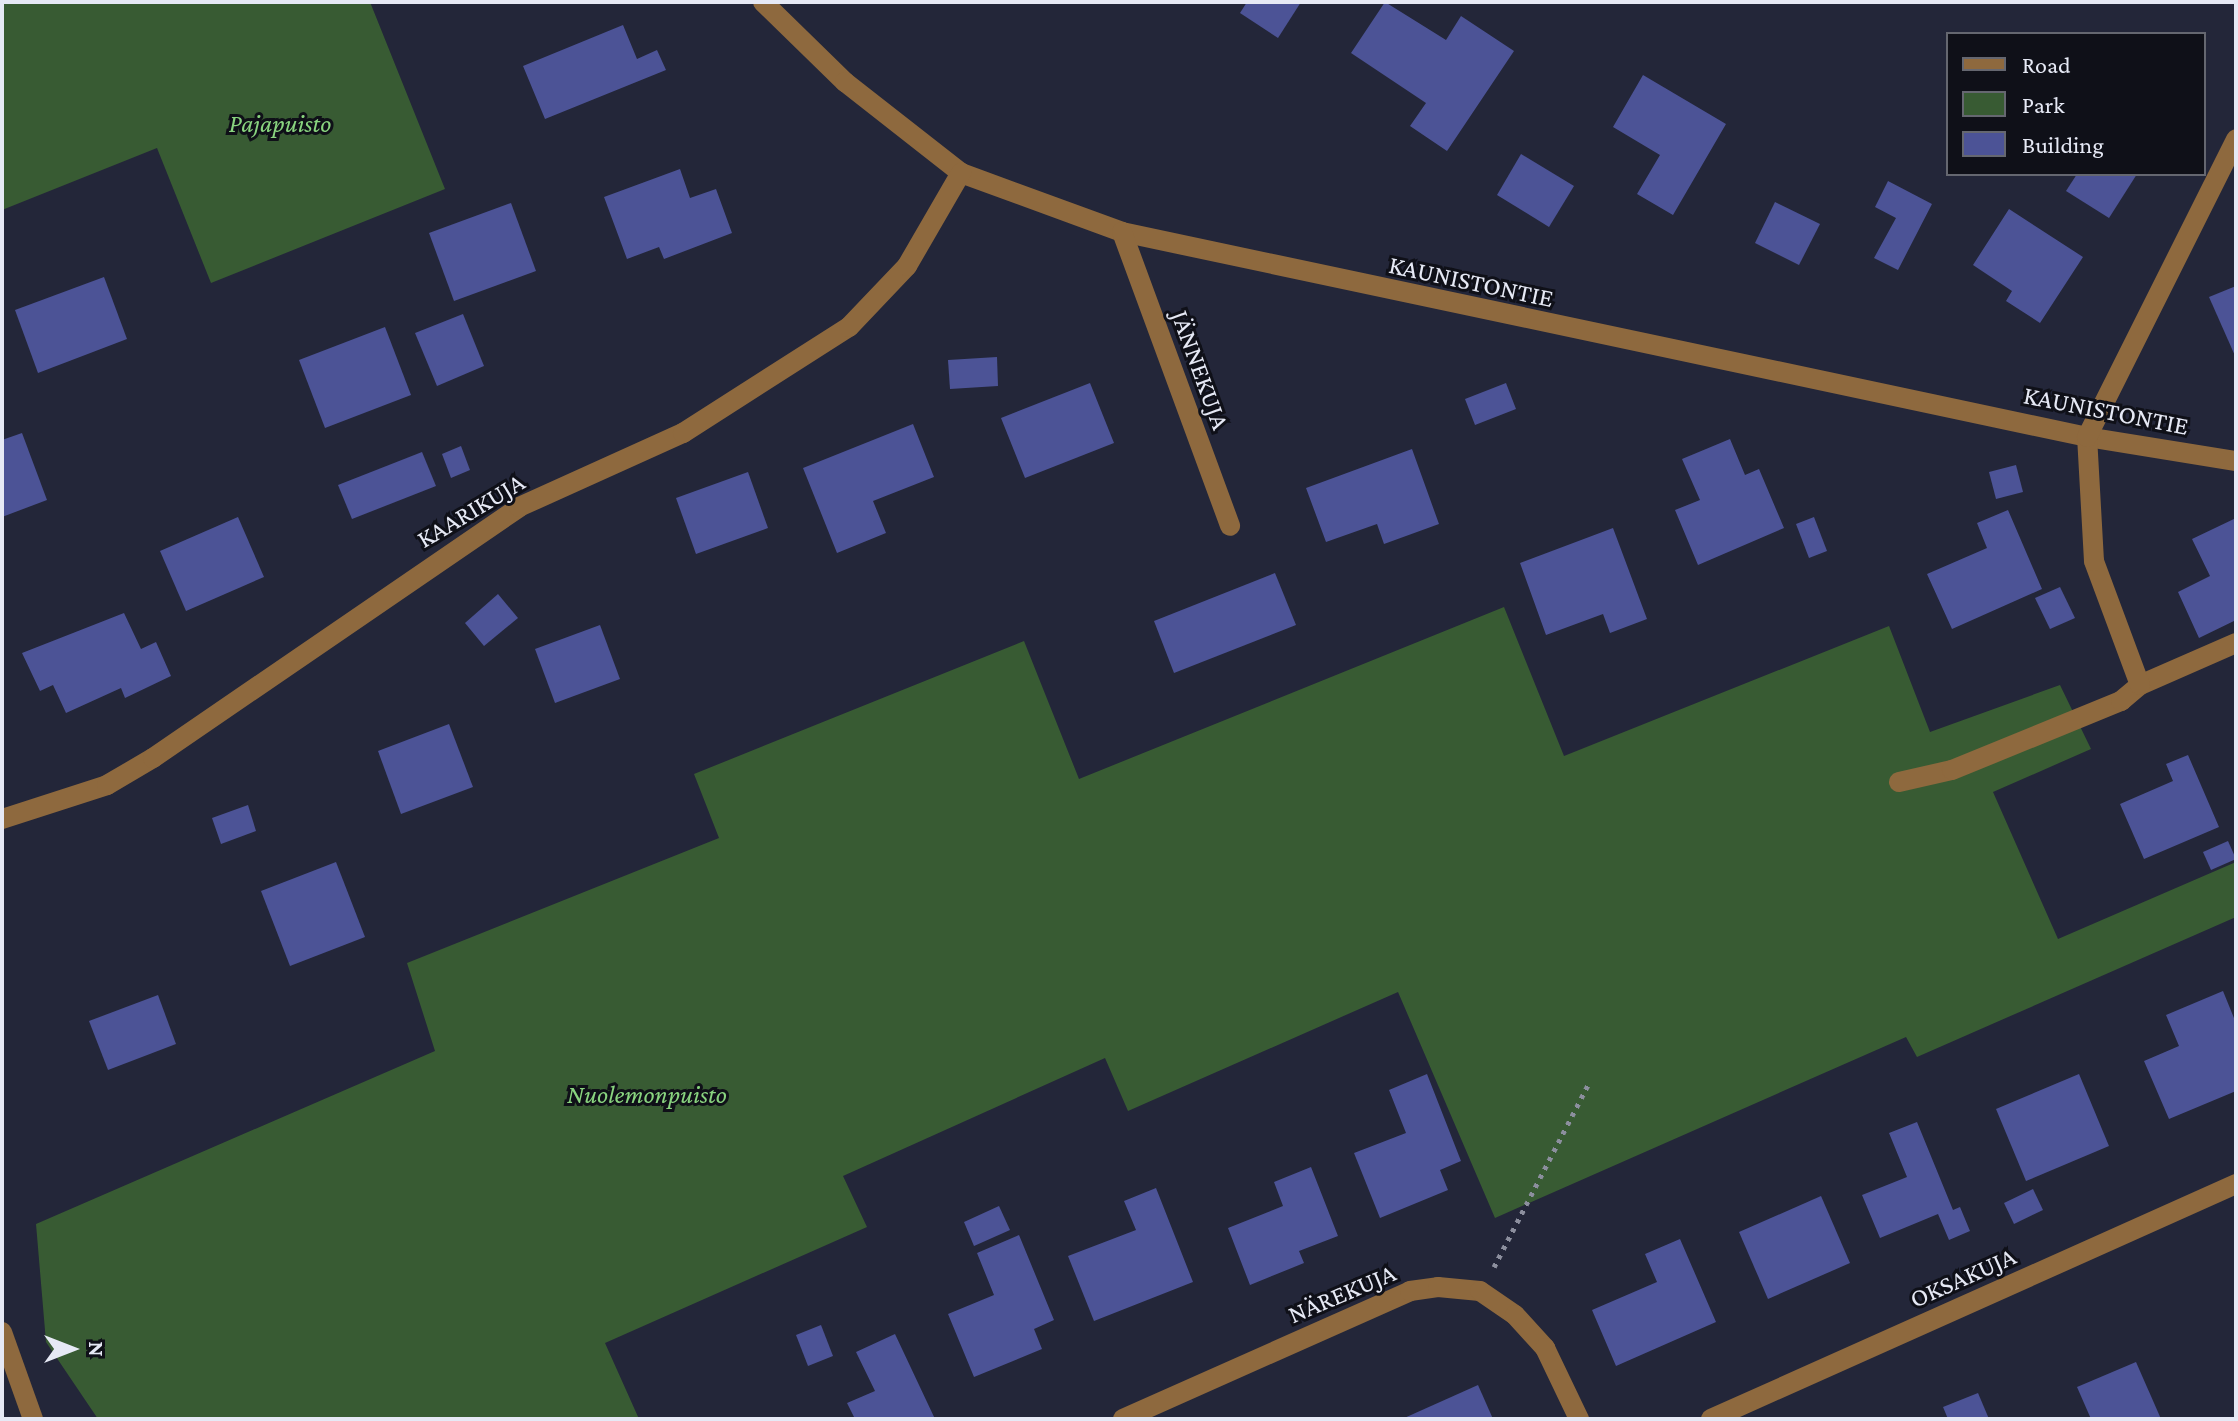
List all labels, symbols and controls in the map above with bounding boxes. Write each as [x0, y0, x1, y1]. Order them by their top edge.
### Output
legend [1946, 32, 2206, 176]
text: Road [2022, 51, 2071, 78]
text: Park [2022, 91, 2065, 118]
park label: Pajapuisto [229, 108, 331, 140]
text: Building [2022, 131, 2104, 158]
street label: KAUNISTONTIE [1386, 249, 1556, 315]
street label: JÄNNEKUJA [1164, 306, 1236, 434]
street label: KAUNISTONTIE [2021, 380, 2191, 442]
street label: KAARIKUJA [412, 467, 530, 555]
park label: Nuolemonpuisto [567, 1079, 727, 1111]
street label: OKSAKUJA [1905, 1241, 2021, 1315]
street label: NÄREKUJA [1283, 1257, 1401, 1331]
north arrow [32, 1309, 112, 1389]
text: N [84, 1342, 109, 1357]

